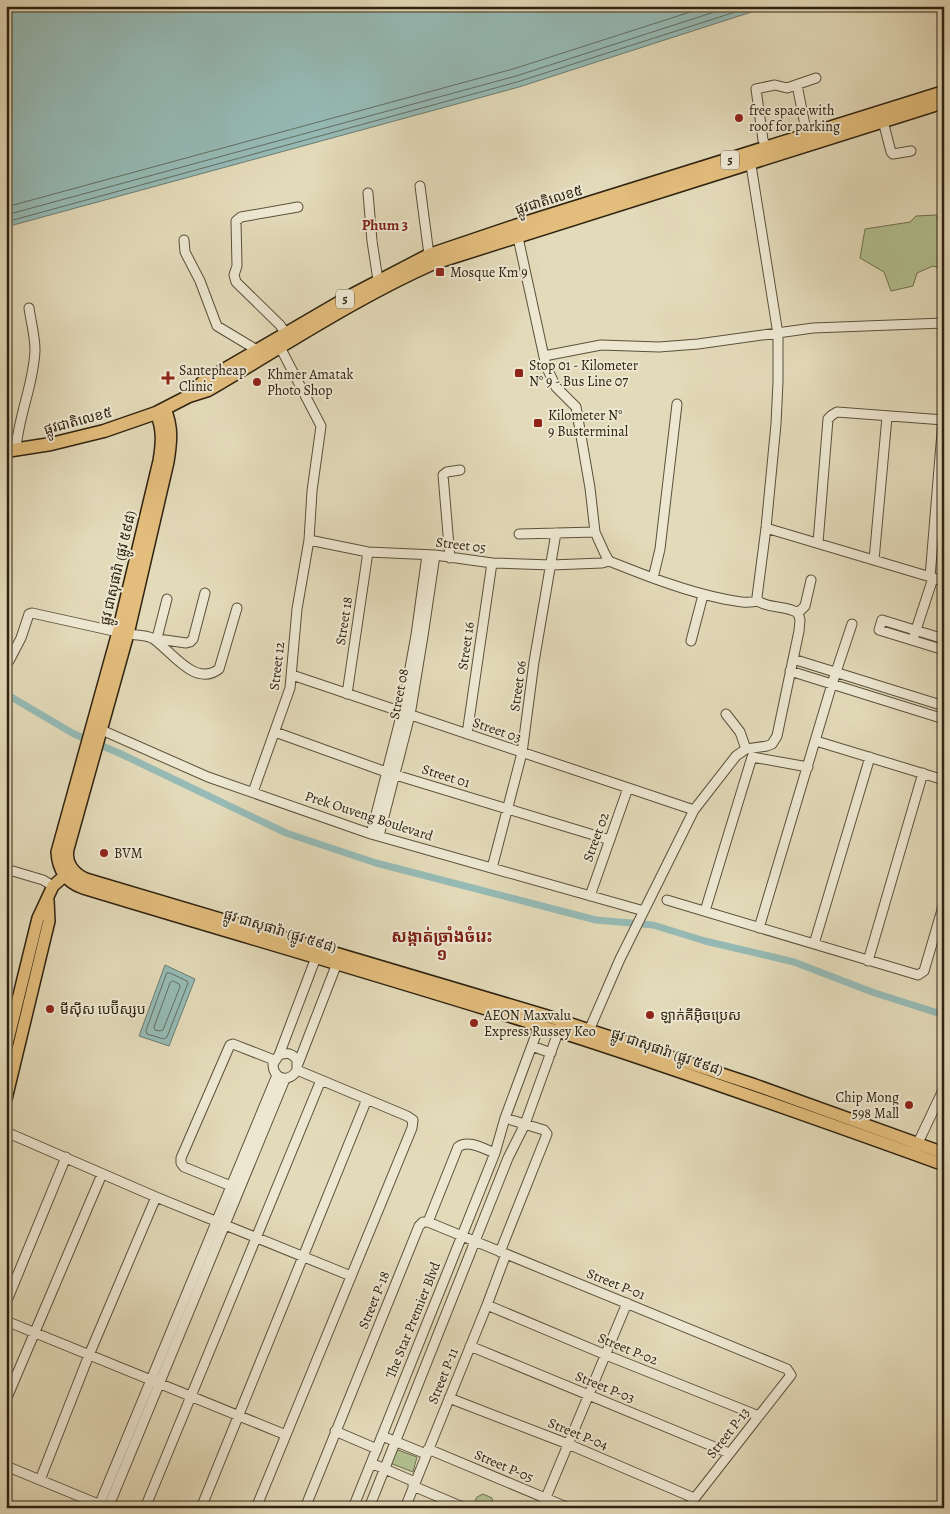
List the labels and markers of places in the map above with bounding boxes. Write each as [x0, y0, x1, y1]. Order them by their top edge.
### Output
place label: free space with roof for parking [749, 101, 840, 136]
marker: free space with roof for parking [733, 112, 745, 124]
place label: Mosque Km 9 [450, 263, 528, 282]
marker: Mosque Km 9 [434, 266, 446, 278]
place label: Stop 01 - Kilometer N° 9 - Bus Line 07 [529, 356, 639, 391]
place label: Santepheap Clinic [179, 361, 246, 396]
place label: Khmer Amatak Photo Shop [267, 365, 354, 400]
marker: Stop 01 - Kilometer N° 9 - Bus Line 07 [513, 367, 525, 379]
marker: Santepheap Clinic [161, 371, 175, 385]
marker: Khmer Amatak Photo Shop [251, 376, 263, 388]
place label: Kilometer N° 9 Busterminal [548, 406, 629, 441]
marker: Kilometer N° 9 Busterminal [532, 417, 544, 429]
place label: BVM [114, 844, 143, 863]
marker: BVM [98, 847, 110, 859]
place label: មីសុីស បេប៊ីស្សប [60, 999, 146, 1019]
marker: មីសុីស បេប៊ីស្សប [44, 1003, 56, 1015]
place label: AEON Maxvalu Express Russey Keo [483, 1006, 596, 1041]
place label: ឡាក់គីអ៊ិចប្រេស [660, 1006, 741, 1025]
marker: ឡាក់គីអ៊ិចប្រេស [644, 1009, 656, 1021]
marker: AEON Maxvalu Express Russey Keo [468, 1017, 480, 1029]
place label: Chip Mong 598 Mall [835, 1088, 900, 1123]
marker: Chip Mong 598 Mall [903, 1099, 915, 1111]

